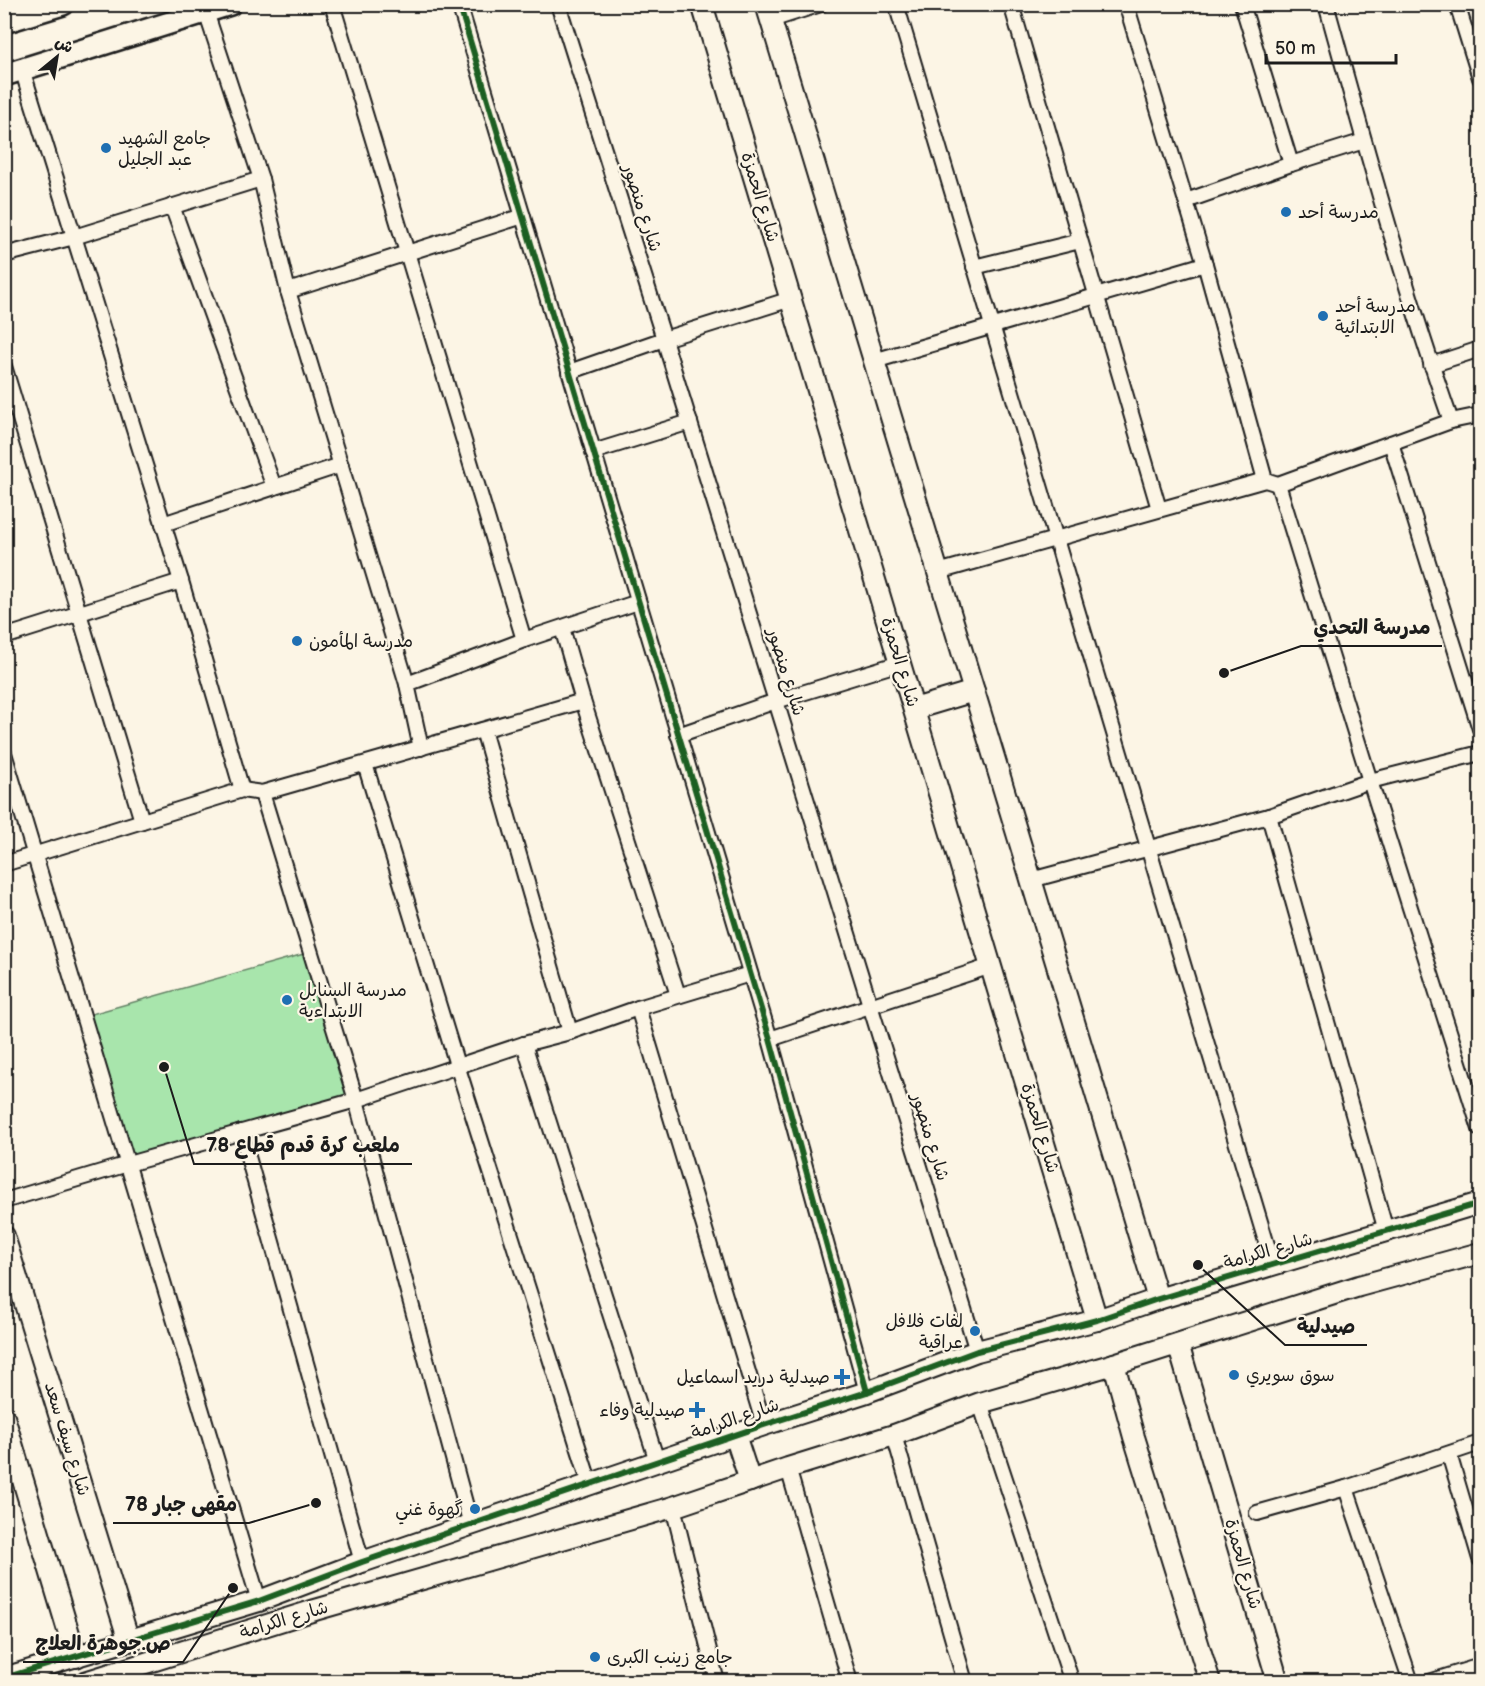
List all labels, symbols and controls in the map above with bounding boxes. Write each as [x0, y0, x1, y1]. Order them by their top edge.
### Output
north arrow [27, 27, 87, 87]
scale bar [1266, 27, 1396, 65]
text: ش [51, 33, 76, 58]
text: 50 m [1275, 38, 1316, 59]
place label: جامع الشهيد عبد الجليل [118, 128, 211, 170]
marker: جامع الشهيد عبد الجليل [99, 141, 113, 155]
street label: شارع الحمزة [735, 150, 784, 245]
street label: شارع منصور [616, 160, 666, 255]
place label: مدرسة أحد [1298, 202, 1379, 223]
marker: مدرسة أحد [1279, 205, 1293, 219]
place label: مدرسة أحد الابتدائية [1335, 296, 1416, 338]
marker: مدرسة أحد الابتدائية [1316, 309, 1330, 323]
callout: مدرسة التحدي [1301, 608, 1442, 646]
street label: شارع الحمزة [875, 615, 924, 710]
text: مدرسة التحدي [1313, 616, 1431, 643]
street label: شارع منصور [761, 624, 809, 719]
place label: مدرسة المأمون [309, 631, 413, 652]
marker: مدرسة المأمون [290, 634, 304, 648]
place label: مدرسة السنابل الابتداءية [299, 980, 407, 1022]
marker: مدرسة السنابل الابتداءية [280, 993, 294, 1007]
street label: شارع الحمزة [1015, 1081, 1064, 1176]
street label: شارع منصور [905, 1089, 953, 1184]
callout: ملعب كرة قدم قطاع 78 [194, 1126, 412, 1164]
text: ملعب كرة قدم قطاع 78 [206, 1134, 400, 1160]
street label: شارع الكرامة [1221, 1228, 1315, 1275]
callout: صيدلية [1285, 1307, 1367, 1345]
place label: لفات فلافل عراقية [886, 1311, 963, 1353]
text: صيدلية [1297, 1315, 1355, 1339]
marker: لفات فلافل عراقية [968, 1324, 982, 1338]
place label: سوق سويري [1246, 1365, 1335, 1388]
place label: صيدلية دريد اسماعيل [676, 1367, 830, 1388]
marker: سوق سويري [1227, 1368, 1241, 1382]
marker: صيدلية دريد اسماعيل [835, 1370, 849, 1384]
street label: شارع سيف سعد [39, 1380, 94, 1499]
street label: شارع الكرامة [688, 1394, 782, 1445]
place label: صيدلية وفاء [599, 1400, 685, 1421]
marker: صيدلية وفاء [690, 1403, 704, 1417]
callout: مقهى جبار 78 [113, 1485, 249, 1523]
text: مقهى جبار 78 [125, 1493, 237, 1517]
place label: گهوة غني [395, 1499, 463, 1525]
marker: گهوة غني [468, 1502, 482, 1516]
street label: شارع الحمزة [1219, 1516, 1266, 1612]
street label: شارع الكرامة [237, 1597, 331, 1644]
callout: ص.جوهرة العلاج [23, 1624, 183, 1662]
text: ص.جوهرة العلاج [35, 1632, 171, 1656]
place label: جامع زينب الكبرى [607, 1647, 733, 1670]
marker: جامع زينب الكبرى [588, 1650, 602, 1664]

